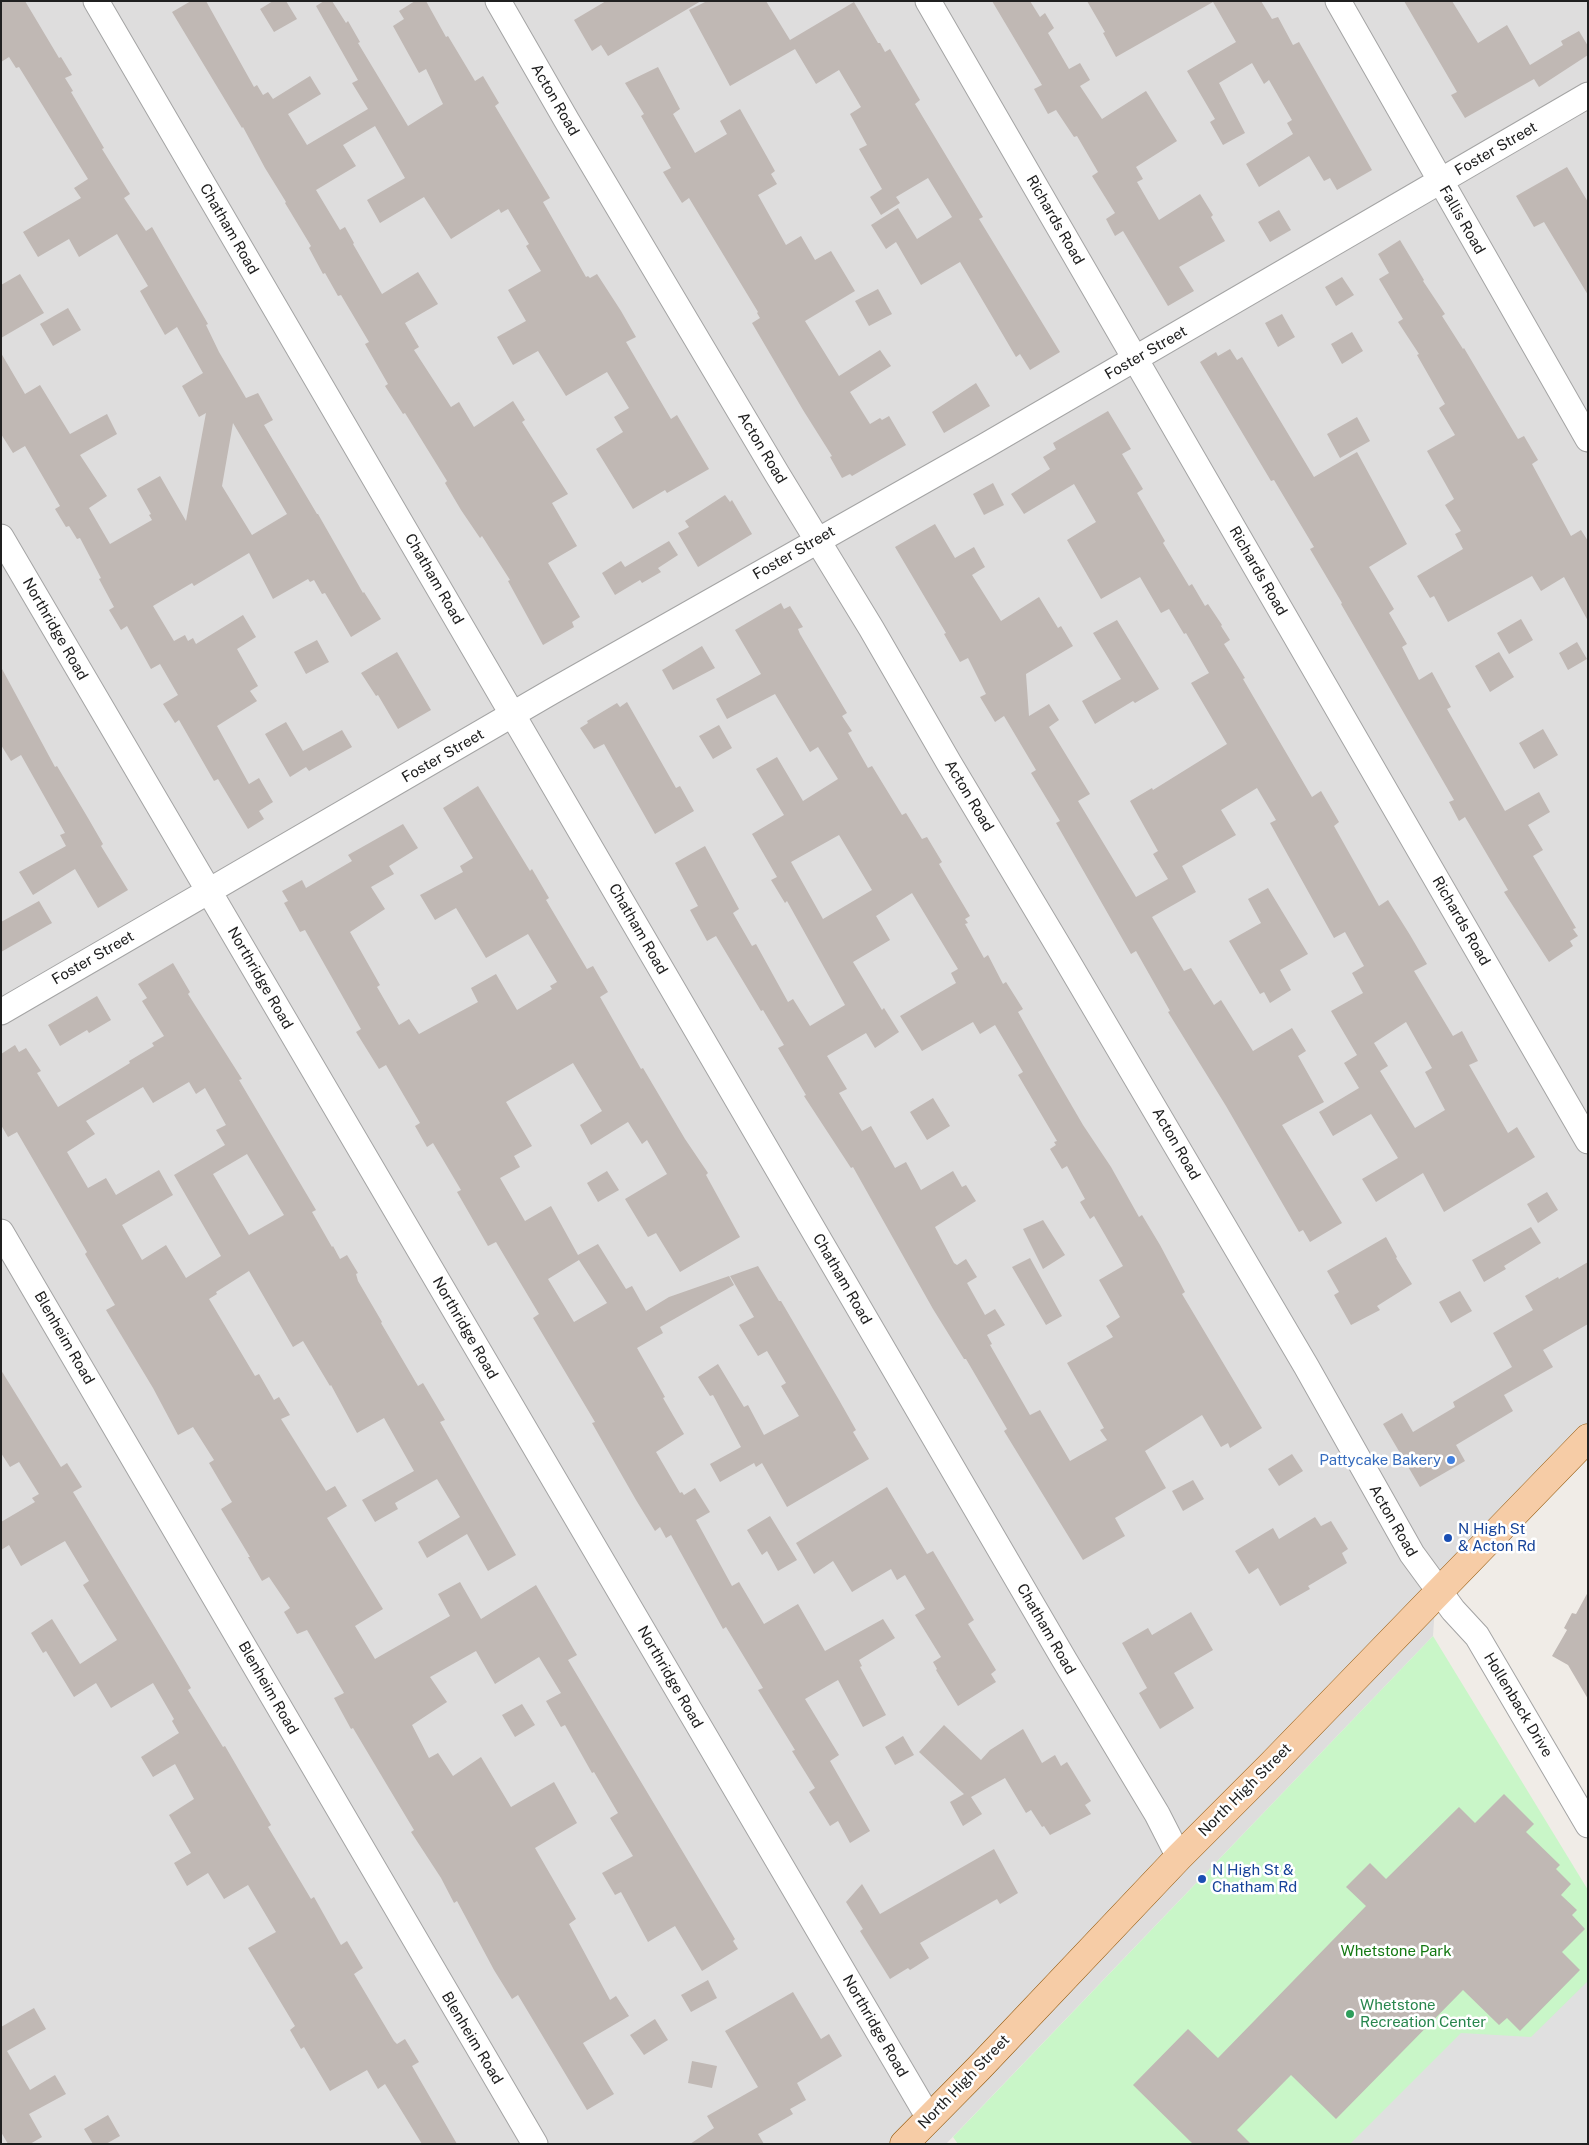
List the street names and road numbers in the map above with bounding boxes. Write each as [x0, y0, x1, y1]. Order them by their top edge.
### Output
street label: Acton Road [527, 61, 583, 139]
street label: Foster Street [1452, 118, 1540, 180]
street label: Richards Road [1022, 172, 1088, 268]
street label: Chatham Road [196, 180, 262, 278]
street label: Fallis Road [1435, 182, 1489, 258]
street label: Foster Street [1102, 322, 1190, 384]
street label: Acton Road [734, 409, 790, 487]
street label: Foster Street [750, 522, 838, 584]
street label: Richards Road [1225, 523, 1291, 619]
street label: Chatham Road [401, 530, 467, 628]
street label: Northridge Road [18, 575, 92, 683]
street label: Foster Street [399, 725, 487, 787]
street label: Acton Road [941, 757, 997, 835]
street label: Richards Road [1428, 873, 1494, 969]
street label: Chatham Road [605, 880, 671, 978]
street label: Northridge Road [223, 924, 297, 1032]
street label: Foster Street [49, 927, 137, 989]
street label: Acton Road [1148, 1105, 1204, 1183]
street label: Chatham Road [809, 1230, 875, 1328]
street label: Northridge Road [428, 1274, 502, 1382]
street label: Blenheim Road [30, 1288, 98, 1388]
street label: Acton Road [1365, 1482, 1421, 1560]
street label: Chatham Road [1013, 1580, 1079, 1678]
street label: Northridge Road [633, 1623, 707, 1731]
street label: Blenheim Road [234, 1638, 302, 1738]
street label: Hollenback Drive [1480, 1650, 1556, 1760]
street label: North High Street [1195, 1740, 1295, 1840]
street label: Northridge Road [838, 1972, 912, 2080]
street label: Blenheim Road [437, 1989, 507, 2087]
street label: North High Street [914, 2031, 1014, 2133]

